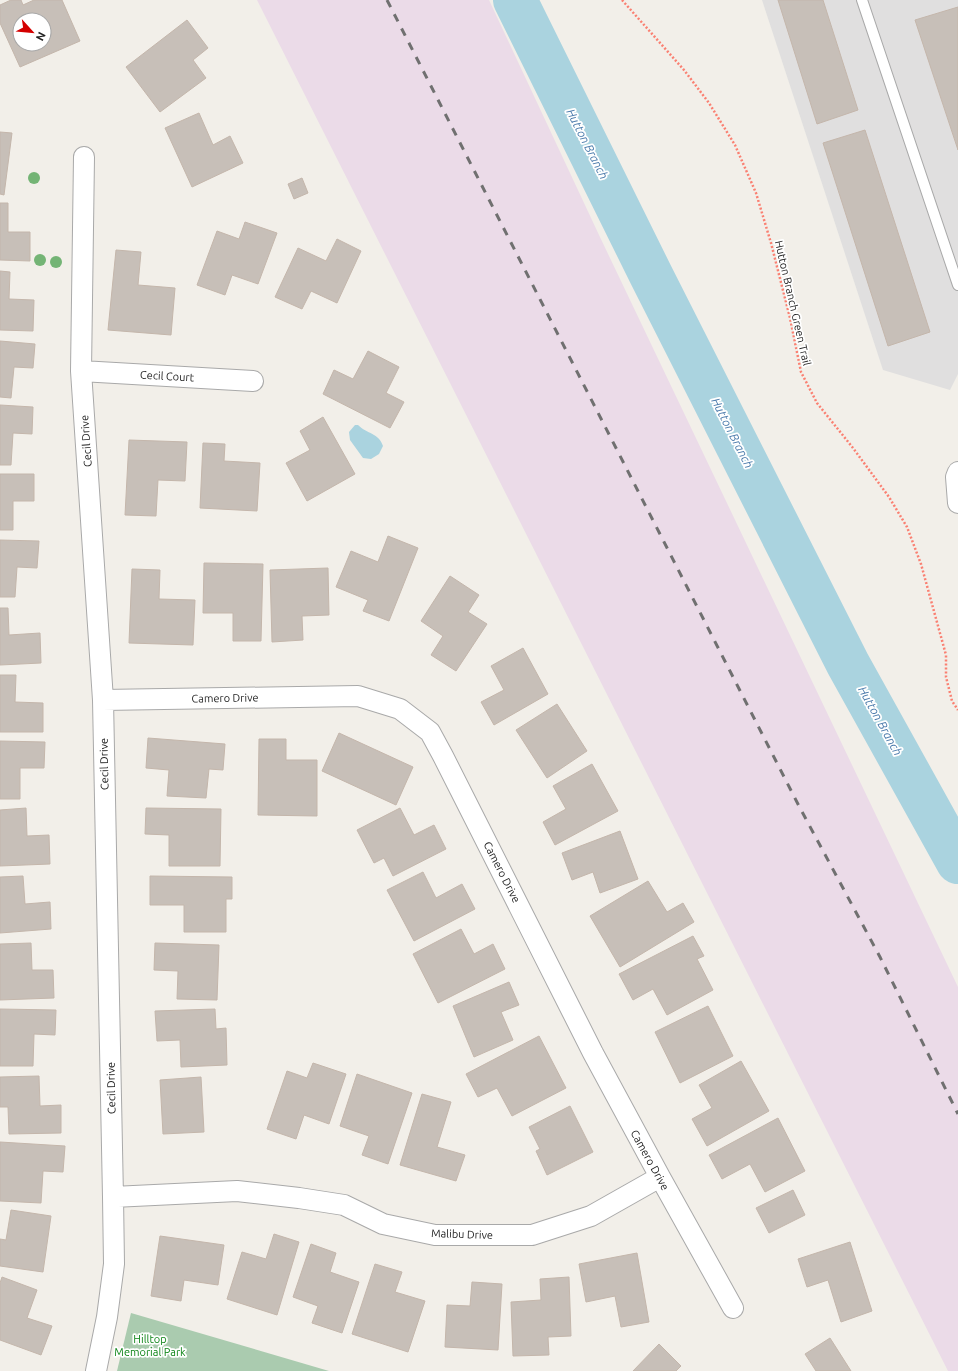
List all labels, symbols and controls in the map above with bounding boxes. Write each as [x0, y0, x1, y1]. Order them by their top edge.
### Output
north arrow [12, 12, 52, 52]
text: N [34, 30, 48, 43]
water label: Hutton Branch [564, 106, 611, 181]
street label: Hutton Branch Green Trail [773, 239, 813, 367]
street label: Cecil Court [140, 369, 195, 383]
water label: Hutton Branch [709, 395, 756, 470]
street label: Cecil Drive [78, 415, 94, 467]
water label: Hutton Branch [856, 684, 905, 758]
street label: Camero Drive [191, 691, 259, 705]
street label: Cecil Drive [98, 738, 110, 790]
street label: Camero Drive [481, 839, 523, 905]
street label: Cecil Drive [105, 1062, 117, 1114]
street label: Camero Drive [628, 1128, 672, 1192]
street label: Malibu Drive [431, 1227, 493, 1241]
park label: Hilltop Memorial Park [114, 1333, 186, 1358]

